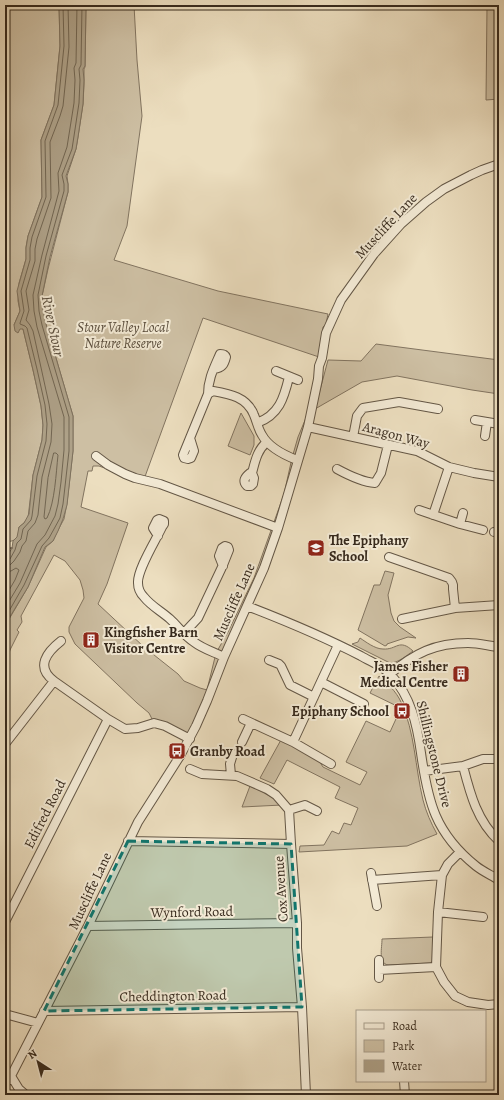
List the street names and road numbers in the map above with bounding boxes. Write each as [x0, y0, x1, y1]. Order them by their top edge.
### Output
street label: Muscliffe Lane [351, 189, 421, 263]
street label: Aragon Way [359, 417, 432, 453]
street label: Muscliffe Lane [208, 560, 260, 644]
street label: Shillingstone Drive [412, 699, 456, 809]
street label: Edifred Road [20, 776, 71, 852]
street label: Muscliffe Lane [64, 849, 116, 933]
street label: Cox Avenue [269, 855, 293, 923]
street label: Wynford Road [150, 902, 234, 922]
street label: Cheddington Road [119, 986, 227, 1006]

